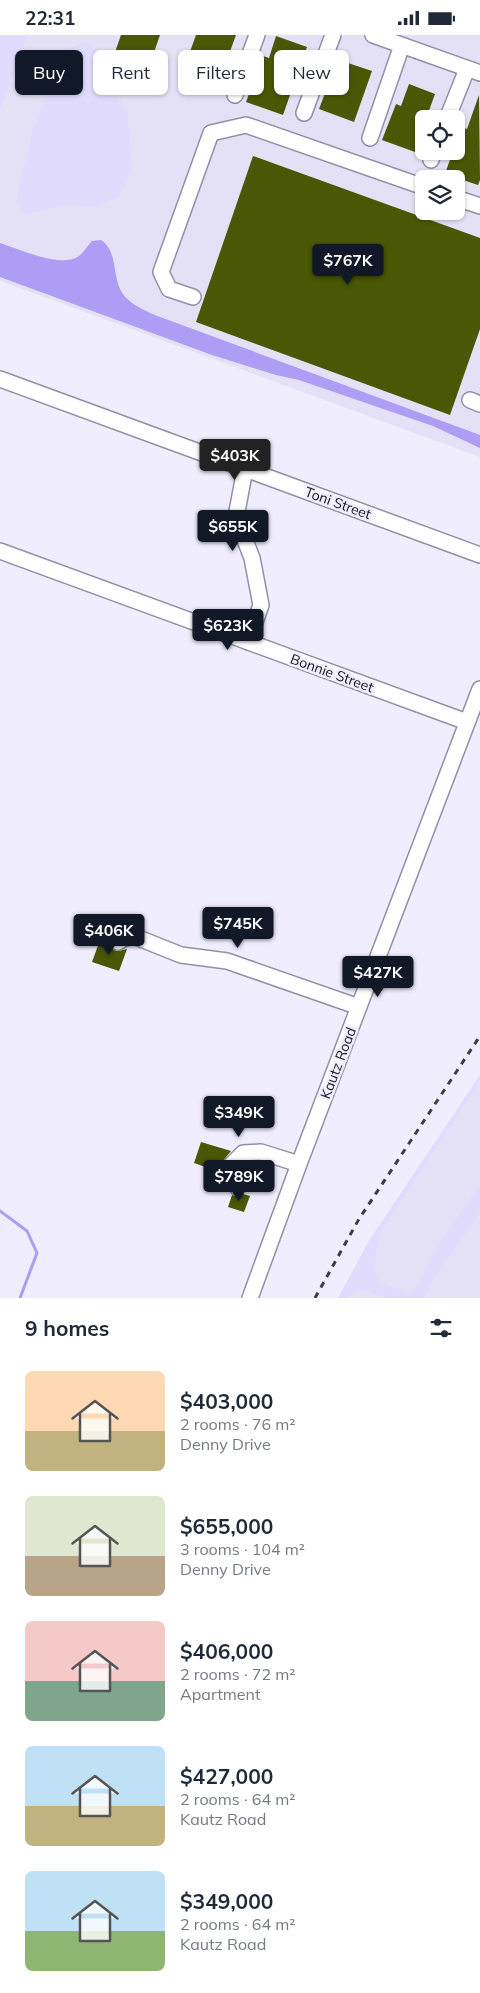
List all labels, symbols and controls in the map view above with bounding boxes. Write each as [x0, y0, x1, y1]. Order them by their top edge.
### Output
text: 22:31 [25, 6, 75, 30]
chip: Buy [15, 50, 83, 95]
chip: Rent [93, 50, 168, 95]
chip: Filters [178, 50, 264, 95]
chip: New [274, 50, 349, 95]
map controls [415, 110, 465, 220]
button: locate [415, 110, 465, 160]
button: layers [415, 170, 465, 220]
pin: $767K [313, 243, 383, 286]
text: $767K [323, 250, 373, 270]
pin: $403K [200, 439, 270, 481]
text: $403K [210, 445, 260, 465]
street label: Toni Street [302, 483, 374, 523]
pin: $655K [198, 509, 268, 552]
text: $655K [208, 516, 258, 536]
pin: $623K [193, 609, 263, 651]
text: $623K [203, 615, 253, 635]
street label: Bonnie Street [288, 650, 376, 696]
pin: $745K [203, 907, 273, 949]
pin: $406K [74, 913, 144, 956]
text: $745K [213, 913, 263, 933]
text: $406K [84, 920, 134, 940]
pin: $427K [343, 955, 413, 998]
text: $427K [353, 962, 403, 982]
street label: Kautz Road [316, 1025, 360, 1101]
pin: $349K [204, 1095, 274, 1138]
text: $349K [214, 1102, 264, 1122]
pin: $789K [204, 1159, 274, 1202]
text: $789K [214, 1166, 264, 1186]
icon: filters [427, 1314, 455, 1342]
text: 9 homes [25, 1315, 109, 1341]
text: $403,000 [180, 1388, 273, 1414]
icon: home [65, 1391, 125, 1451]
text: 2 rooms · 76 m² [180, 1414, 295, 1434]
text: Denny Drive [180, 1434, 271, 1454]
text: $655,000 [180, 1513, 273, 1539]
icon: home [65, 1516, 125, 1576]
text: 3 rooms · 104 m² [180, 1539, 305, 1559]
text: Denny Drive [180, 1559, 271, 1579]
text: $406,000 [180, 1638, 273, 1664]
icon: home [65, 1641, 125, 1701]
text: 2 rooms · 72 m² [180, 1664, 295, 1684]
text: Apartment [180, 1684, 261, 1704]
text: $427,000 [180, 1763, 273, 1789]
icon: home [65, 1766, 125, 1826]
text: 2 rooms · 64 m² [180, 1789, 295, 1809]
text: Kautz Road [180, 1809, 266, 1829]
text: $349,000 [180, 1888, 273, 1914]
icon: home [65, 1891, 125, 1951]
text: 2 rooms · 64 m² [180, 1914, 295, 1934]
text: Kautz Road [180, 1934, 266, 1954]

